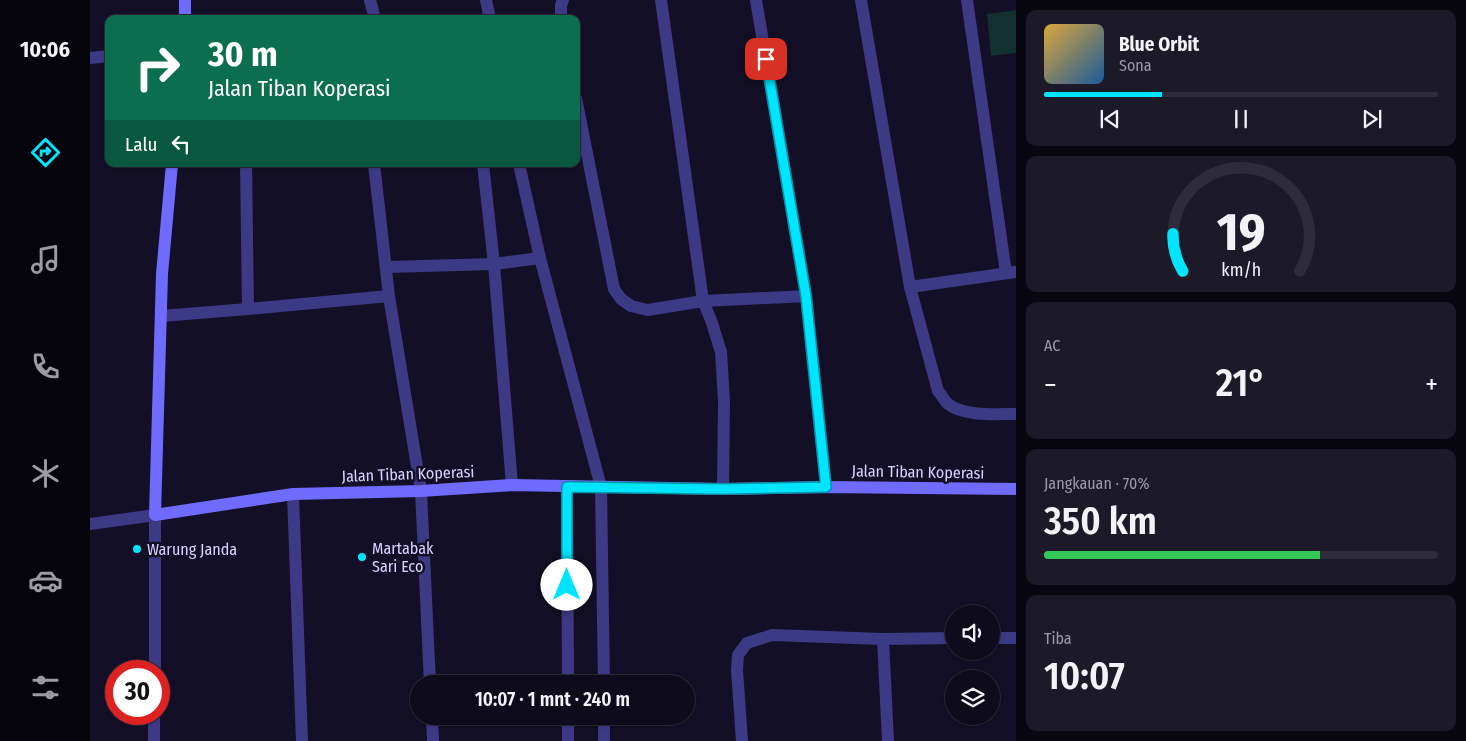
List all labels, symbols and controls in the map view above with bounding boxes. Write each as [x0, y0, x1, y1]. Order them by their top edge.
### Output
text: 30 m [208, 33, 278, 75]
text: Blue Orbit [1119, 33, 1199, 56]
icon: right [125, 35, 190, 100]
text: 10:06 [20, 36, 70, 63]
pin [745, 38, 787, 80]
icon: arrive [752, 45, 780, 73]
text: Sona [1119, 56, 1152, 75]
text: Jalan Tiban Koperasi [208, 75, 391, 102]
icon: previous [1096, 105, 1124, 133]
icon: pause [1227, 105, 1255, 133]
icon: next [1358, 105, 1386, 133]
icon: left [167, 130, 195, 158]
text: Lalu [125, 133, 157, 156]
icon: directions [28, 135, 63, 170]
text: 19 [1217, 201, 1265, 264]
icon: music [28, 242, 63, 277]
text: km/h [1221, 259, 1261, 281]
text: AC [1044, 336, 1060, 355]
icon: phone [28, 349, 63, 384]
text: 21° [1216, 360, 1266, 406]
text: − [1044, 368, 1057, 401]
text: + [1425, 368, 1438, 401]
icon: climate [28, 456, 63, 491]
street label: Jalan Tiban Koperasi [851, 461, 985, 483]
street label: Jalan Tiban Koperasi [341, 462, 475, 486]
text: Jangkauan · 70% [1044, 474, 1149, 493]
text: 350 km [1044, 498, 1157, 544]
place label: Martabak Sari Eco [372, 539, 434, 576]
place label: Warung Janda [147, 540, 237, 559]
marker: Warung Janda [131, 543, 143, 555]
marker: Martabak Sari Eco [356, 551, 368, 563]
position arrow [540, 558, 592, 610]
icon: car [28, 563, 63, 598]
map controls [945, 605, 1000, 725]
button: sound [945, 605, 1000, 660]
text: Tiba [1044, 629, 1072, 648]
text: 10:07 [1044, 653, 1125, 699]
speed limit sign: 30 [105, 660, 170, 725]
icon: filters [28, 670, 63, 705]
button: layers [945, 670, 1000, 725]
text: 10:07 · 1 mnt · 240 m [475, 688, 630, 711]

